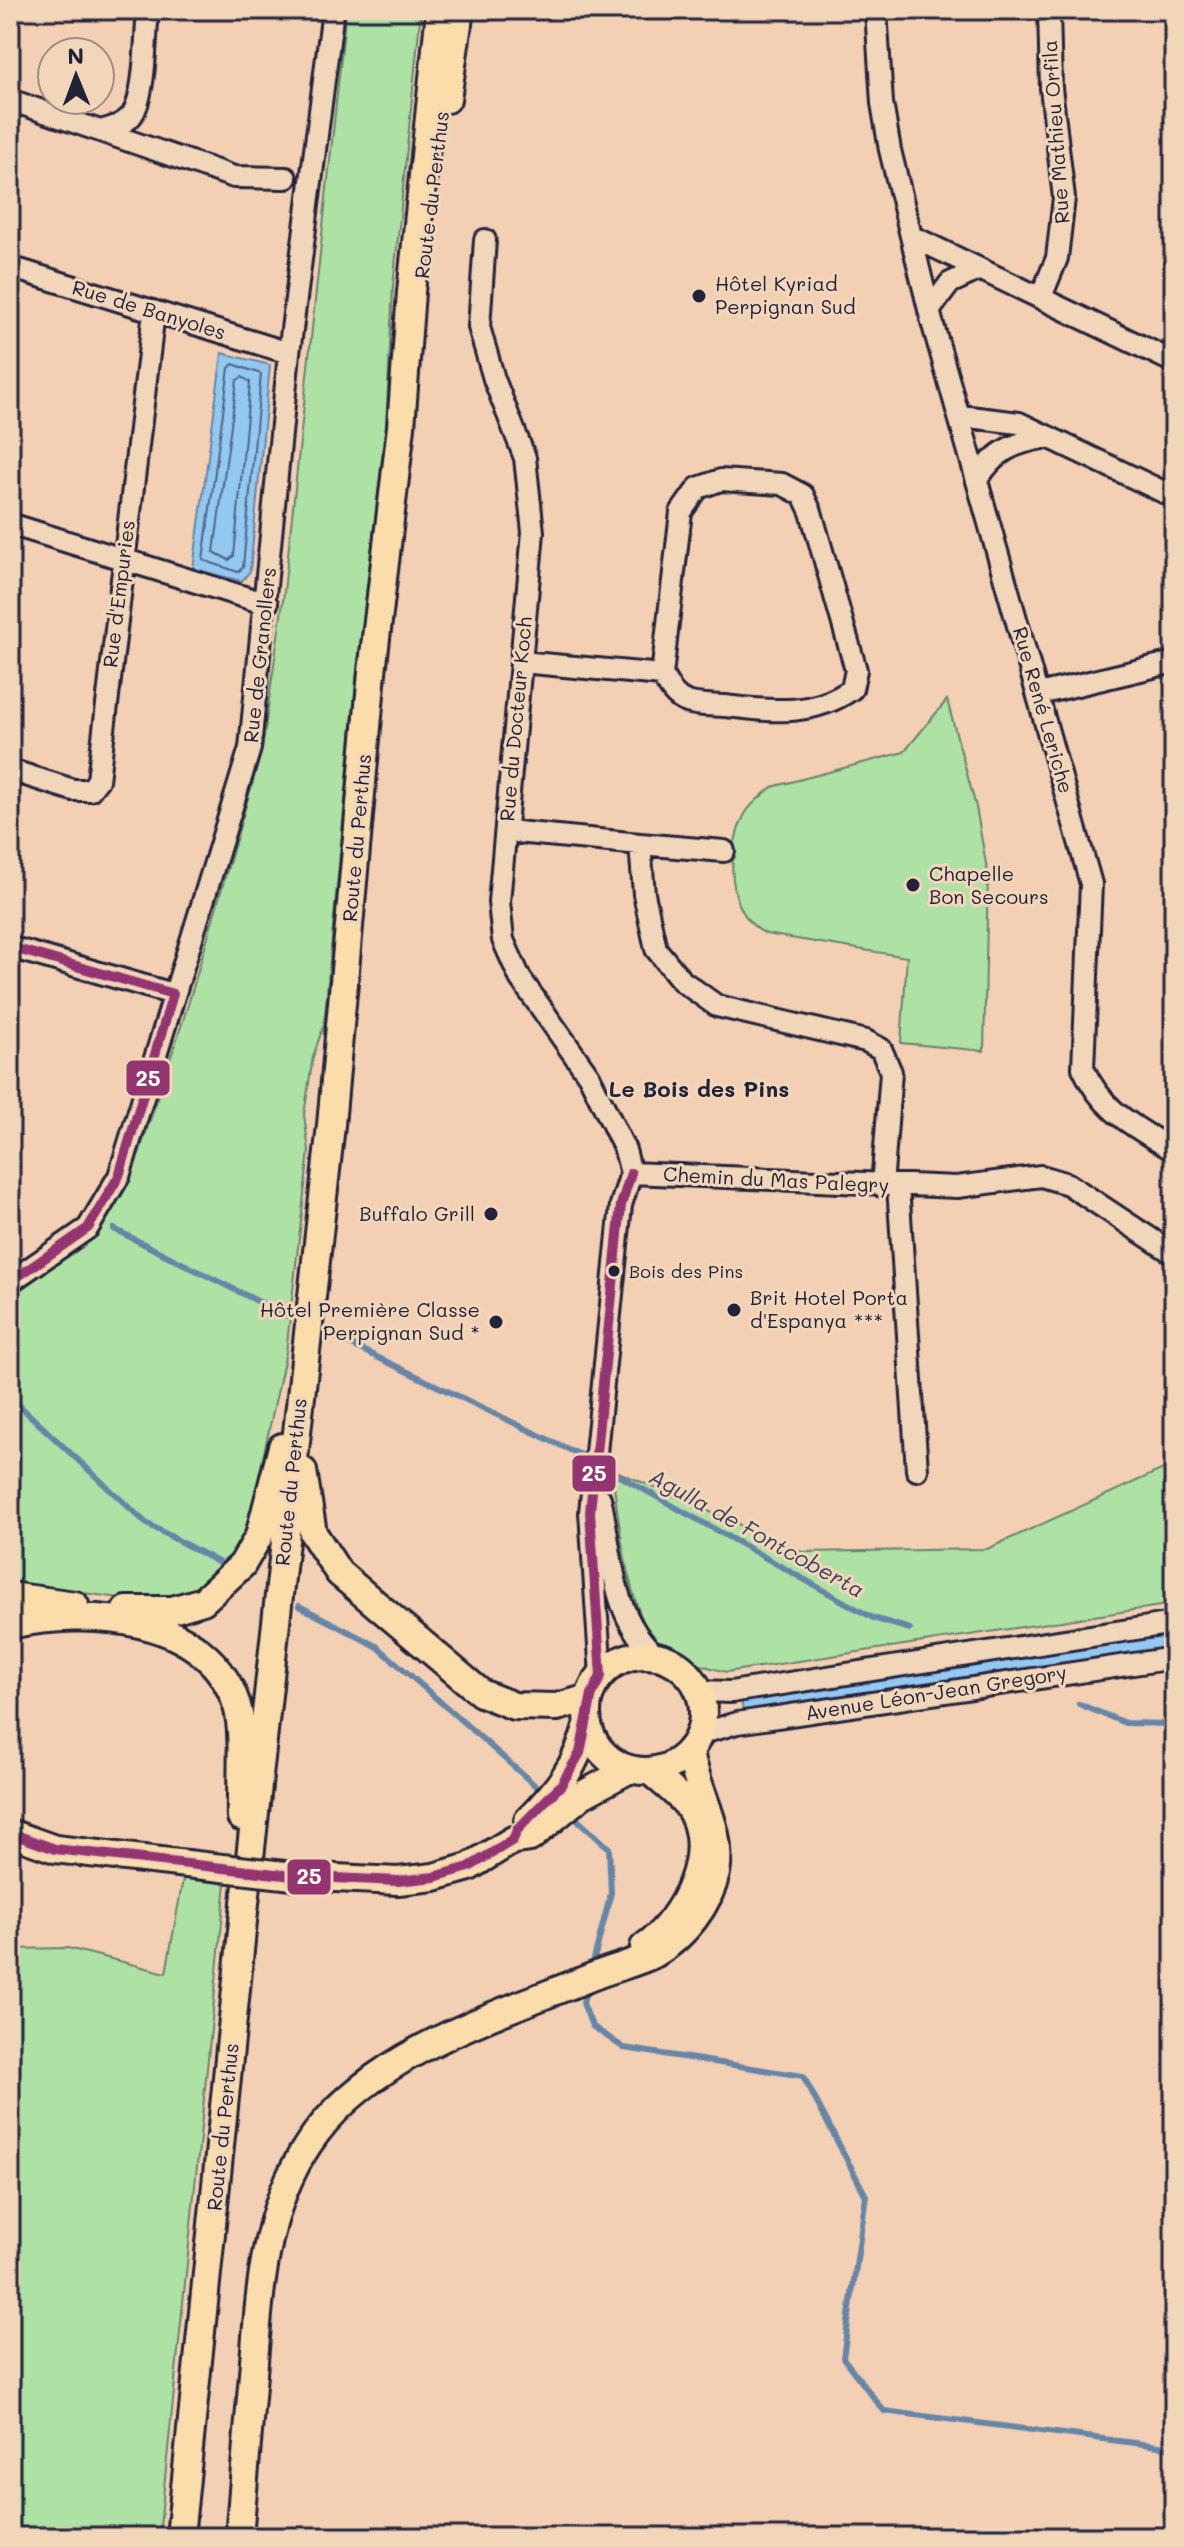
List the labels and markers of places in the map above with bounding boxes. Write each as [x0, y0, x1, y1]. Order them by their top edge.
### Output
place label: Hôtel Kyriad Perpignan Sud [715, 270, 856, 319]
marker: Hôtel Kyriad Perpignan Sud [690, 287, 708, 305]
place label: Chapelle Bon Secours [929, 860, 1049, 909]
marker: Chapelle Bon Secours [904, 876, 922, 894]
place label: Buffalo Grill [359, 1200, 475, 1226]
marker: Buffalo Grill [482, 1205, 500, 1223]
place label: Bois des Pins [629, 1259, 743, 1283]
marker: Bois des Pins [606, 1263, 622, 1279]
place label: Brit Hotel Porta d'Espanya *** [750, 1284, 908, 1333]
place label: Hôtel Première Classe Perpignan Sud * [260, 1296, 480, 1345]
marker: Brit Hotel Porta d'Espanya *** [725, 1301, 743, 1319]
marker: Hôtel Première Classe Perpignan Sud * [487, 1313, 505, 1331]

